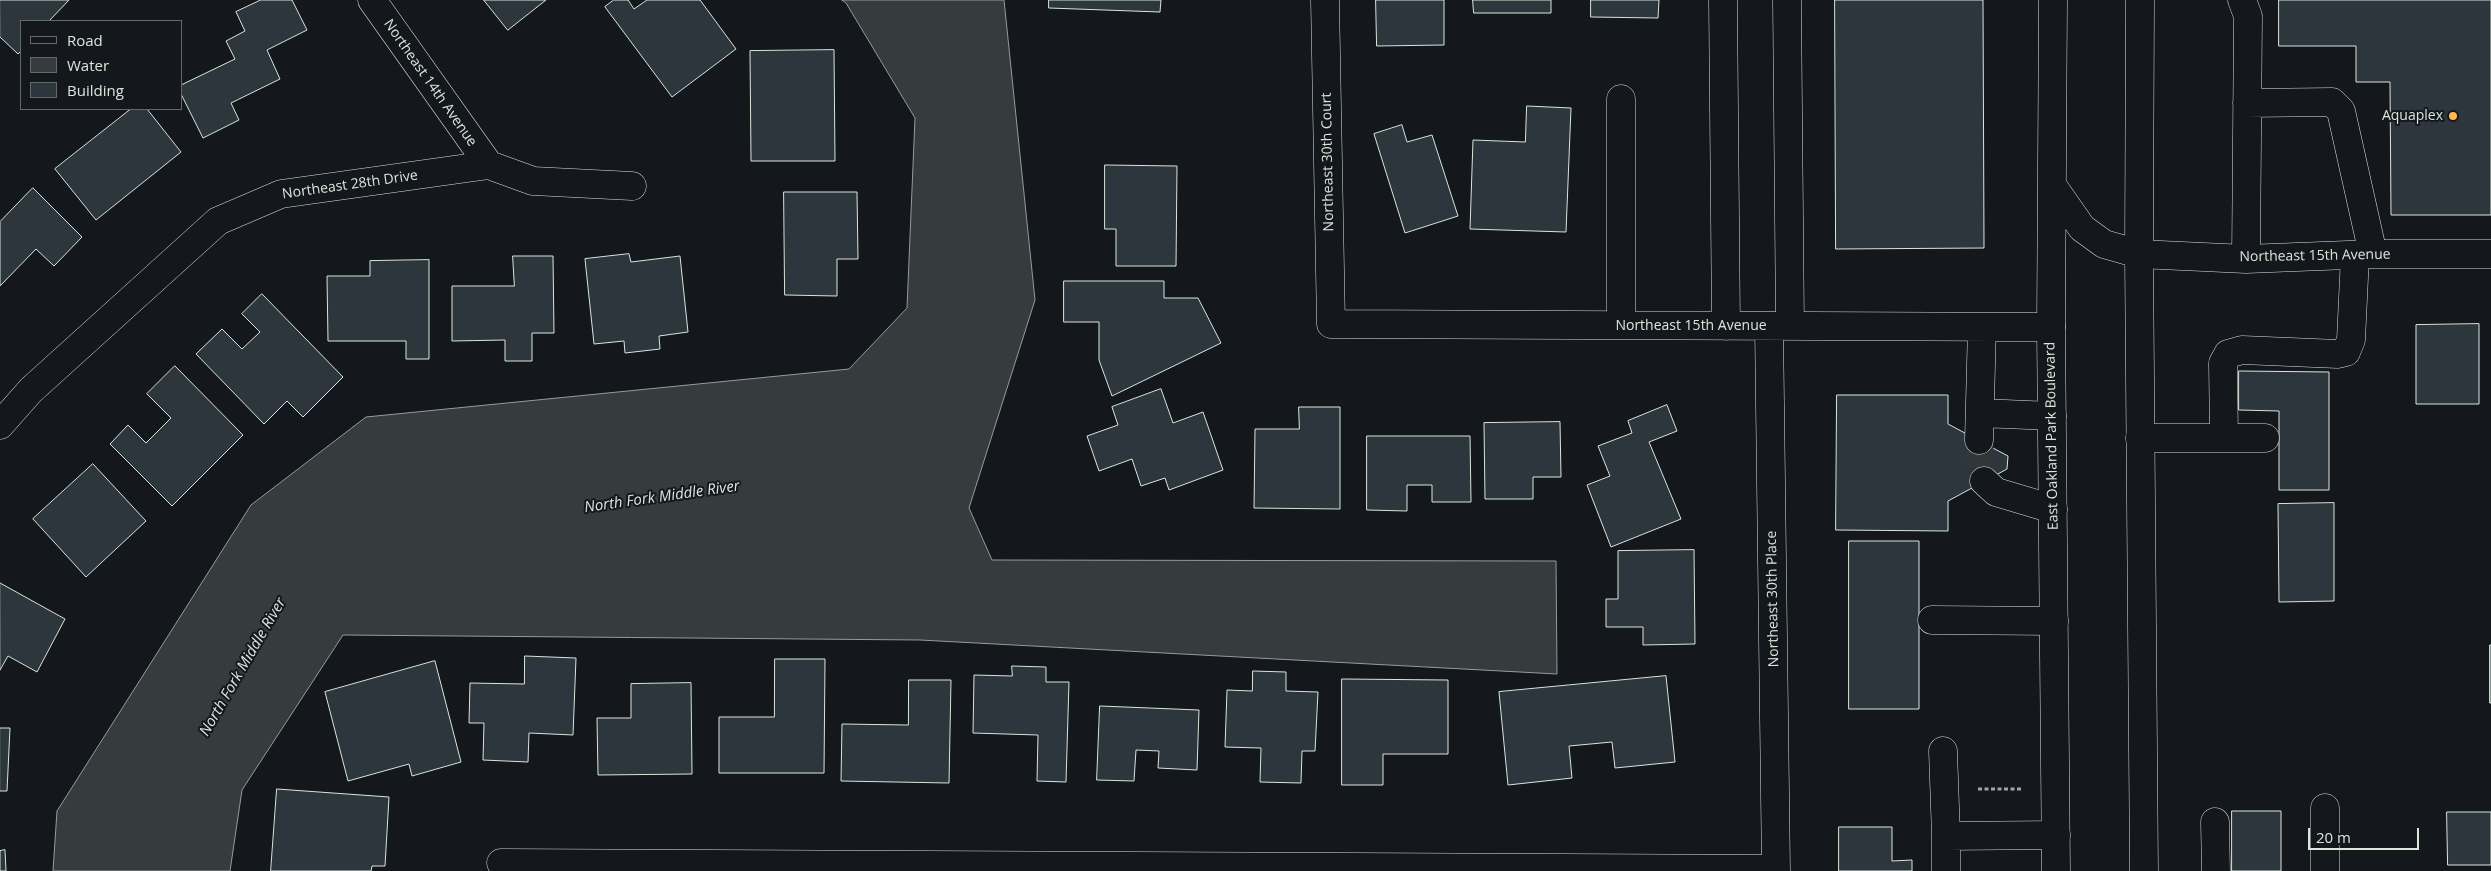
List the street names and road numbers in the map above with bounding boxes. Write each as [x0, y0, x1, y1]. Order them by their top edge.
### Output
street label: Northeast 14th Avenue [380, 16, 480, 150]
street label: Northeast 30th Court [1318, 92, 1338, 232]
street label: Northeast 28th Drive [281, 167, 419, 203]
street label: Northeast 15th Avenue [2239, 246, 2391, 266]
street label: Northeast 15th Avenue [1615, 318, 1767, 334]
street label: East Oakland Park Boulevard [2042, 342, 2062, 530]
street label: Northeast 30th Place [1763, 531, 1783, 667]

